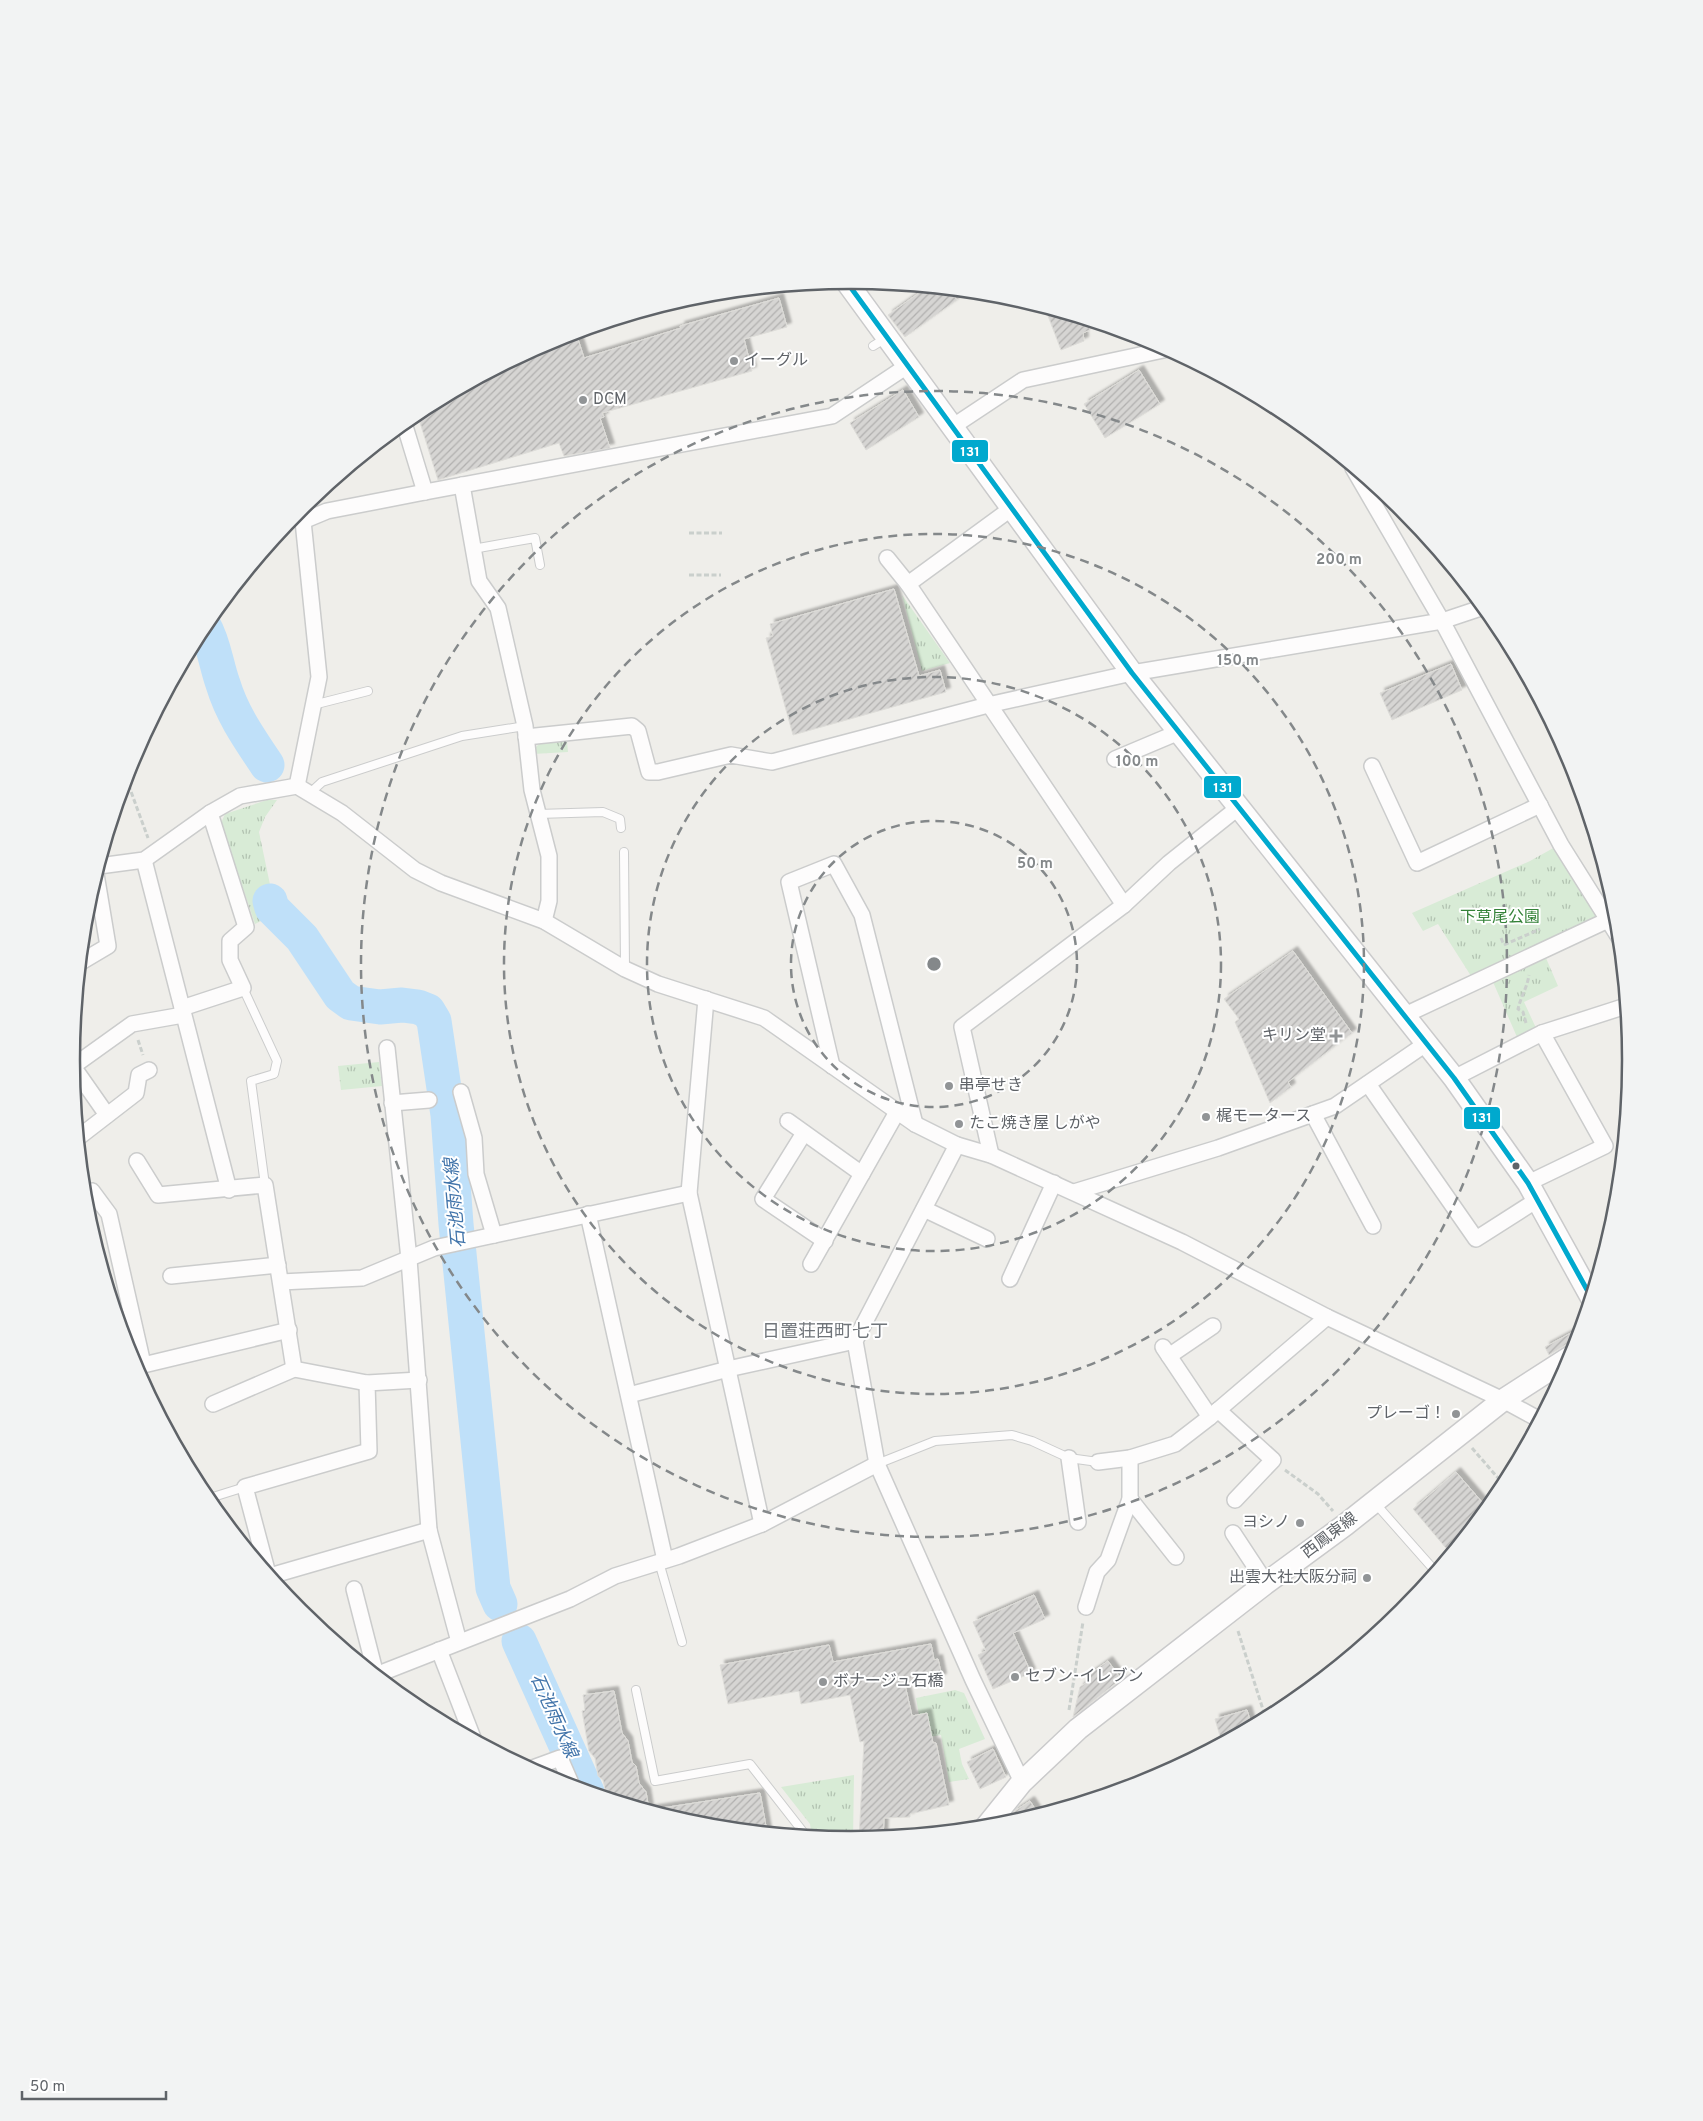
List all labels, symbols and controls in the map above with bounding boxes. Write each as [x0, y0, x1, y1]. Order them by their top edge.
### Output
place label: イーグル [744, 351, 808, 371]
marker: イーグル [728, 355, 740, 367]
place label: DCM [593, 390, 627, 410]
marker: DCM [577, 394, 589, 406]
line badge: 131 [951, 439, 989, 463]
text: 131 [960, 444, 980, 461]
text: 200 m [1316, 551, 1362, 570]
text: 150 m [1217, 652, 1259, 671]
text: 100 m [1116, 753, 1158, 772]
line badge: 131 [1203, 775, 1242, 799]
text: 131 [1213, 780, 1233, 797]
text: 50 m [1017, 855, 1053, 874]
park label: 下草尾公園 [1460, 908, 1540, 928]
centre of rings [925, 955, 943, 973]
place label: キリン堂 [1262, 1026, 1326, 1046]
marker: キリン堂 [1330, 1030, 1342, 1042]
place label: 串亭せき [959, 1076, 1023, 1096]
marker: 串亭せき [943, 1080, 955, 1092]
line badge: 131 [1463, 1106, 1501, 1130]
place label: 梶モータース [1216, 1107, 1311, 1127]
text: 131 [1472, 1110, 1492, 1127]
marker: 梶モータース [1200, 1111, 1212, 1123]
place label: たこ焼き屋 しがや [969, 1114, 1101, 1134]
marker: たこ焼き屋 しがや [953, 1118, 965, 1130]
water label: 石池雨水線 [440, 1155, 471, 1249]
unlabelled marker [1511, 1161, 1521, 1171]
district label: 日置荘西町七丁 [762, 1321, 888, 1344]
place label: プレーゴ！ [1366, 1404, 1446, 1424]
marker: プレーゴ！ [1450, 1408, 1462, 1420]
street label: 西鳳東線 [1298, 1509, 1362, 1563]
place label: ヨシノ [1242, 1513, 1290, 1533]
marker: ヨシノ [1294, 1517, 1306, 1529]
place label: 出雲大社大阪分祠 [1229, 1568, 1357, 1588]
marker: 出雲大社大阪分祠 [1361, 1572, 1373, 1584]
place label: セブン-イレブン [1025, 1667, 1143, 1687]
water label: 石池雨水線 [524, 1670, 583, 1764]
marker: セブン-イレブン [1009, 1671, 1021, 1683]
place label: ボナージュ石橋 [833, 1672, 944, 1692]
marker: ボナージュ石橋 [817, 1676, 829, 1688]
scale bar [22, 2068, 166, 2100]
text: 50 m [30, 2078, 65, 2097]

